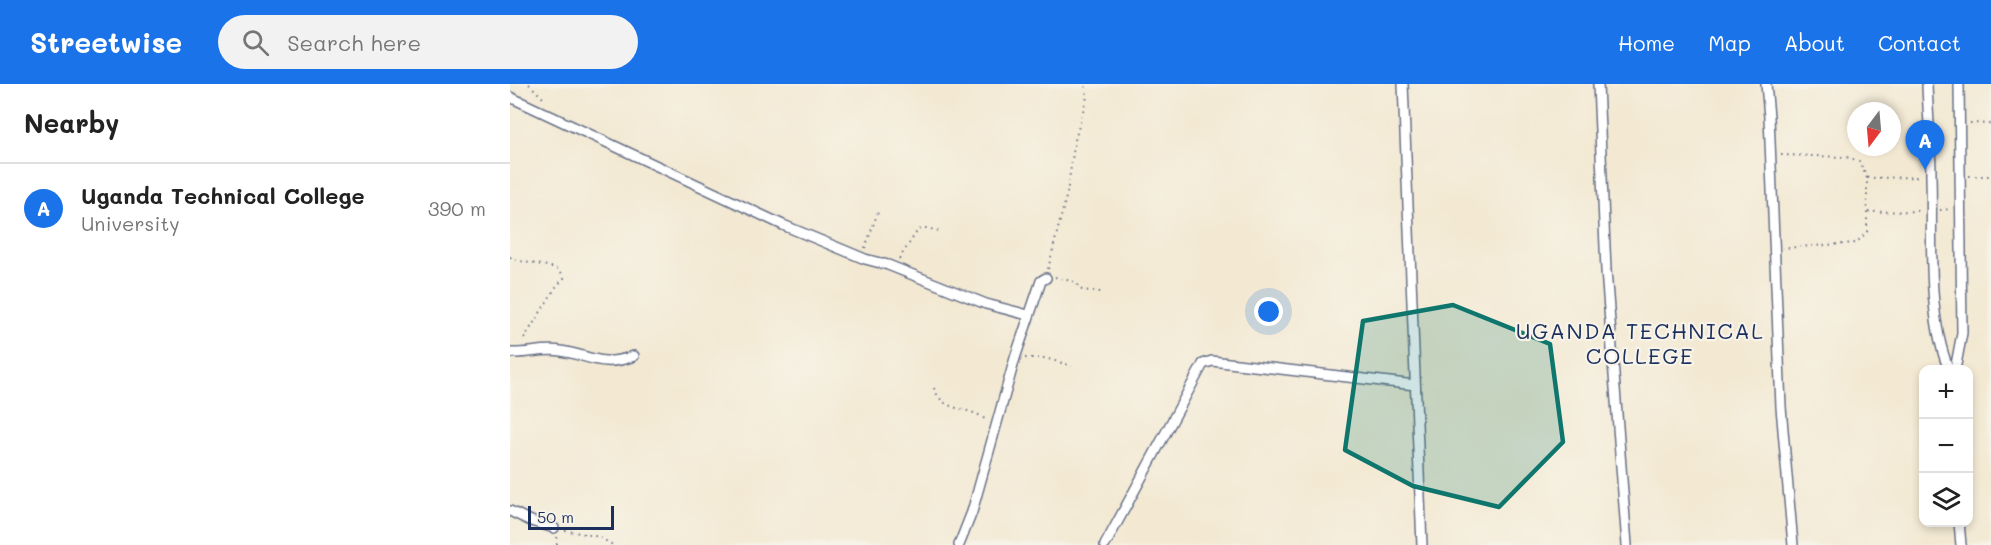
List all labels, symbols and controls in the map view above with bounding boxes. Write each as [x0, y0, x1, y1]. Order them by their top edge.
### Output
search box [218, 15, 638, 69]
text: Streetwise [30, 24, 182, 60]
icon: search [239, 26, 272, 59]
text: Search here [287, 28, 421, 57]
text: Home [1618, 29, 1675, 56]
text: Map [1708, 29, 1751, 56]
text: About [1784, 29, 1845, 56]
text: Contact [1878, 29, 1961, 56]
north arrow [1847, 102, 1901, 156]
text: Nearby [24, 106, 119, 140]
pin: A [1906, 120, 1944, 170]
text: Uganda Technical College [81, 181, 365, 210]
text: A [37, 195, 50, 221]
text: 390 m [428, 195, 486, 221]
text: University [81, 210, 180, 236]
your location [1254, 297, 1283, 326]
district label: UGANDA TECHNICAL COLLEGE [1516, 316, 1764, 370]
map controls [1919, 365, 1973, 527]
button: + [1919, 365, 1973, 419]
button: − [1919, 419, 1973, 473]
button: layers [1919, 473, 1973, 527]
scale bar [528, 503, 614, 530]
text: 50 m [537, 506, 574, 527]

